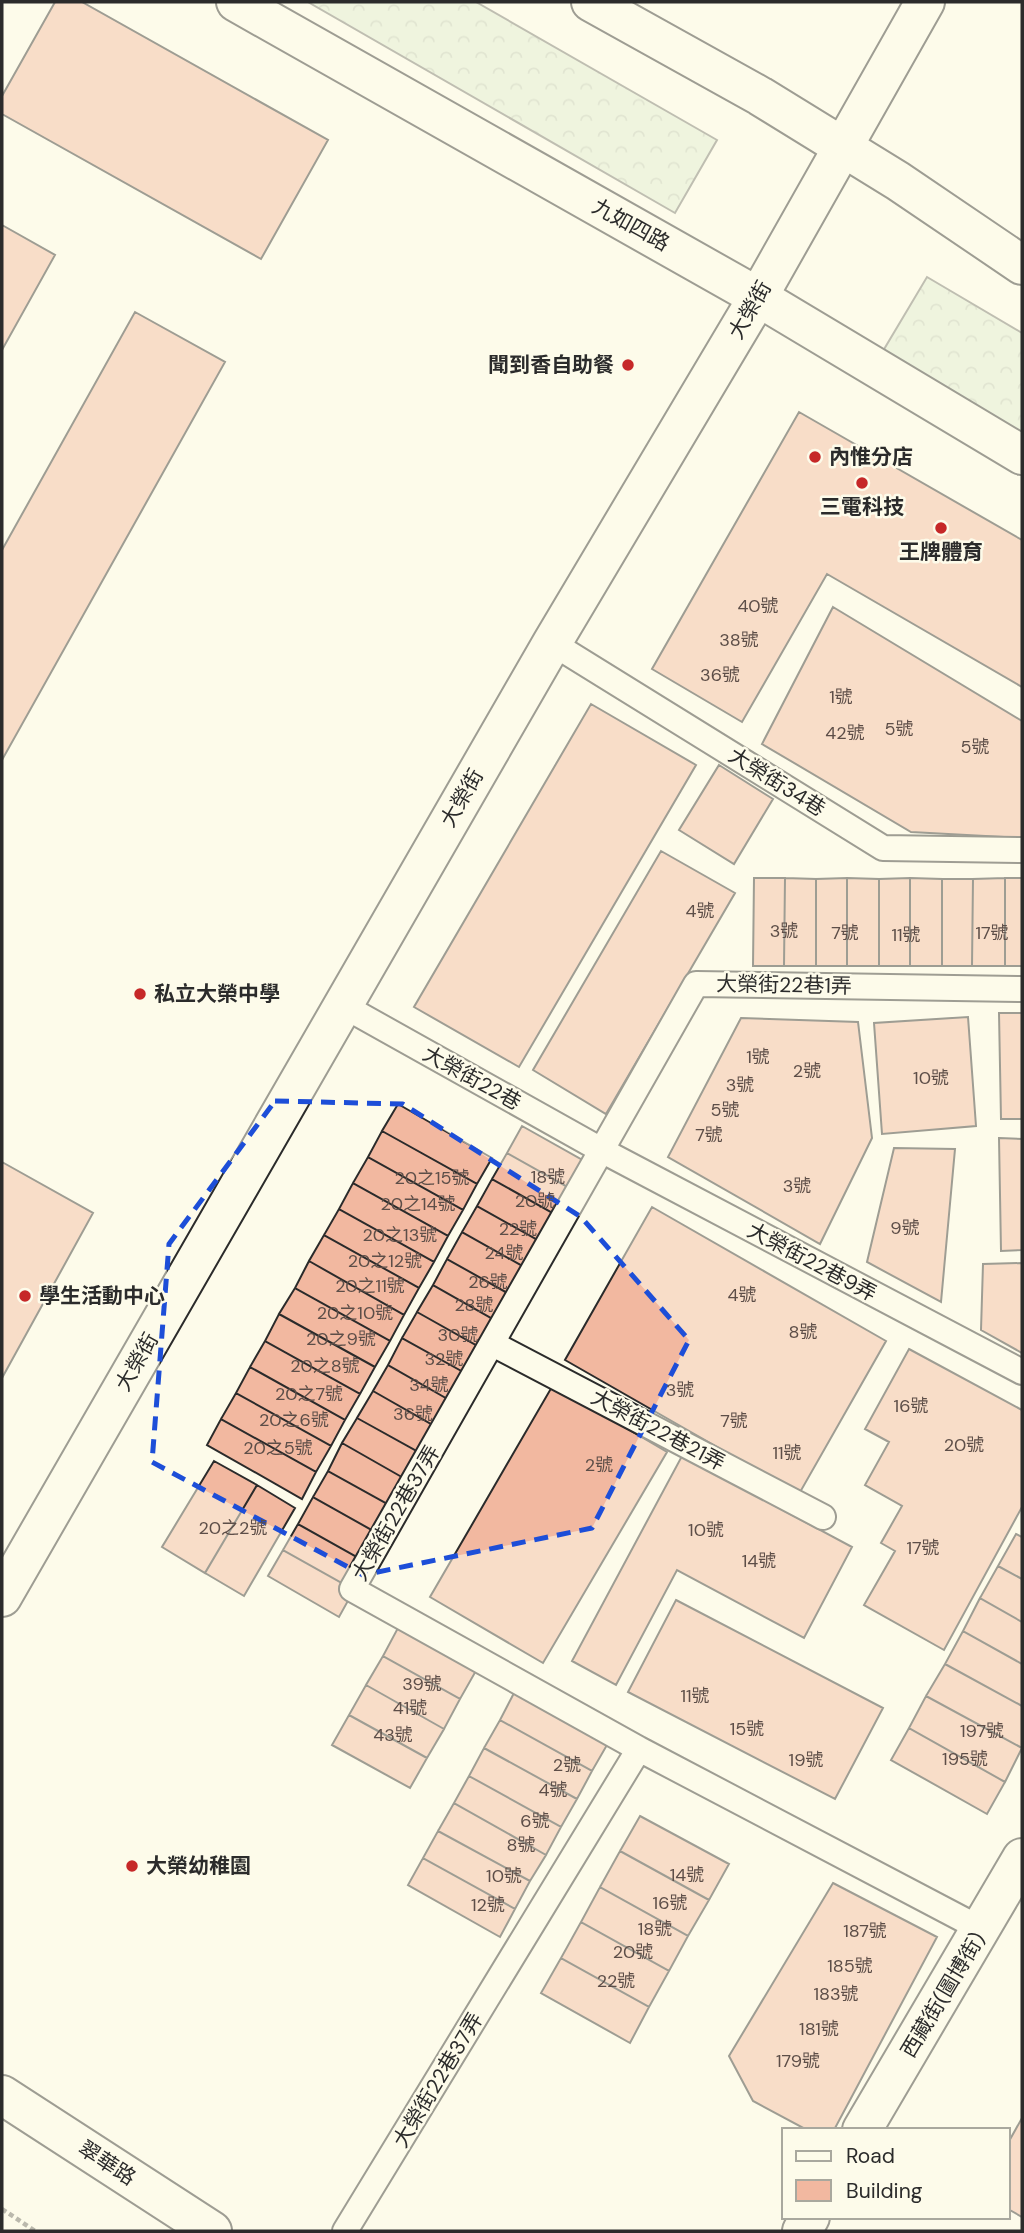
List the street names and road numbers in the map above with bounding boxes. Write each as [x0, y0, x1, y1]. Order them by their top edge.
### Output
street label: 九如四路 [587, 192, 675, 258]
street label: 大榮街 [722, 276, 778, 344]
street label: 大榮街34巷 [723, 741, 831, 823]
street label: 大榮街 [434, 764, 490, 832]
street label: 大榮街22巷1弄 [716, 970, 852, 1000]
street label: 大榮街22巷 [418, 1040, 526, 1116]
street label: 大榮街22巷9弄 [743, 1216, 881, 1308]
street label: 大榮街 [109, 1328, 165, 1396]
street label: 大榮街22巷21弄 [586, 1383, 730, 1477]
street label: 大榮街22巷37弄 [346, 1440, 446, 1586]
street label: 西藏街(圖博街) [895, 1927, 991, 2063]
street label: 大榮街22巷37弄 [387, 2007, 489, 2153]
street label: 翠華路 [73, 2134, 141, 2192]

